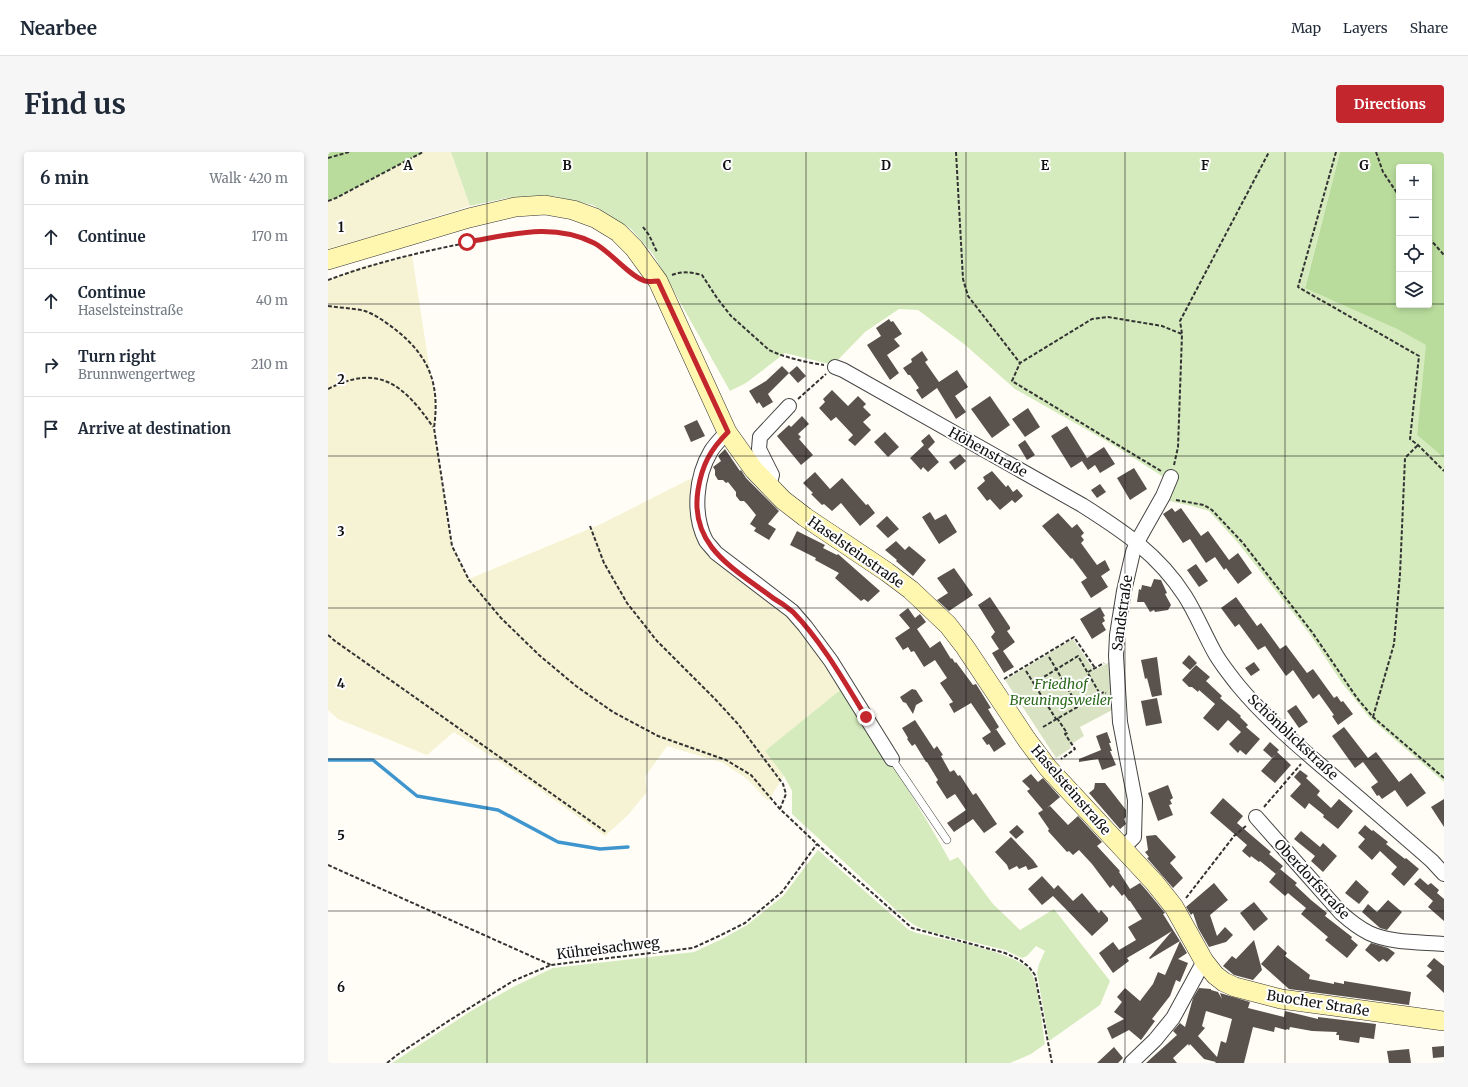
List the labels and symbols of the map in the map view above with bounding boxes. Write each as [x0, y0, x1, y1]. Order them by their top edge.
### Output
text: A [402, 157, 413, 174]
text: B [562, 157, 572, 174]
text: C [723, 157, 732, 174]
text: D [881, 157, 891, 174]
text: E [1041, 157, 1050, 174]
text: F [1201, 157, 1209, 174]
text: G [1359, 157, 1369, 174]
text: 1 [338, 219, 344, 236]
route start [458, 233, 476, 251]
text: 2 [337, 371, 345, 388]
street label: Höhenstraße [945, 423, 1031, 481]
street label: Haselsteinstraße [805, 512, 907, 592]
text: 3 [337, 523, 345, 540]
street label: Sandstraße [1108, 574, 1136, 652]
text: 4 [337, 675, 346, 692]
park label: Friedhof Breuningsweiler [1009, 675, 1113, 709]
street label: Schönblickstraße [1244, 690, 1342, 784]
route end [857, 708, 875, 726]
street label: Haselsteinstraße [1027, 741, 1115, 839]
text: 5 [337, 827, 345, 844]
street label: Oberdorfstraße [1270, 835, 1354, 923]
street label: Kühreisachweg [556, 933, 661, 963]
text: 6 [337, 979, 345, 996]
street label: Buocher Straße [1265, 986, 1371, 1020]

